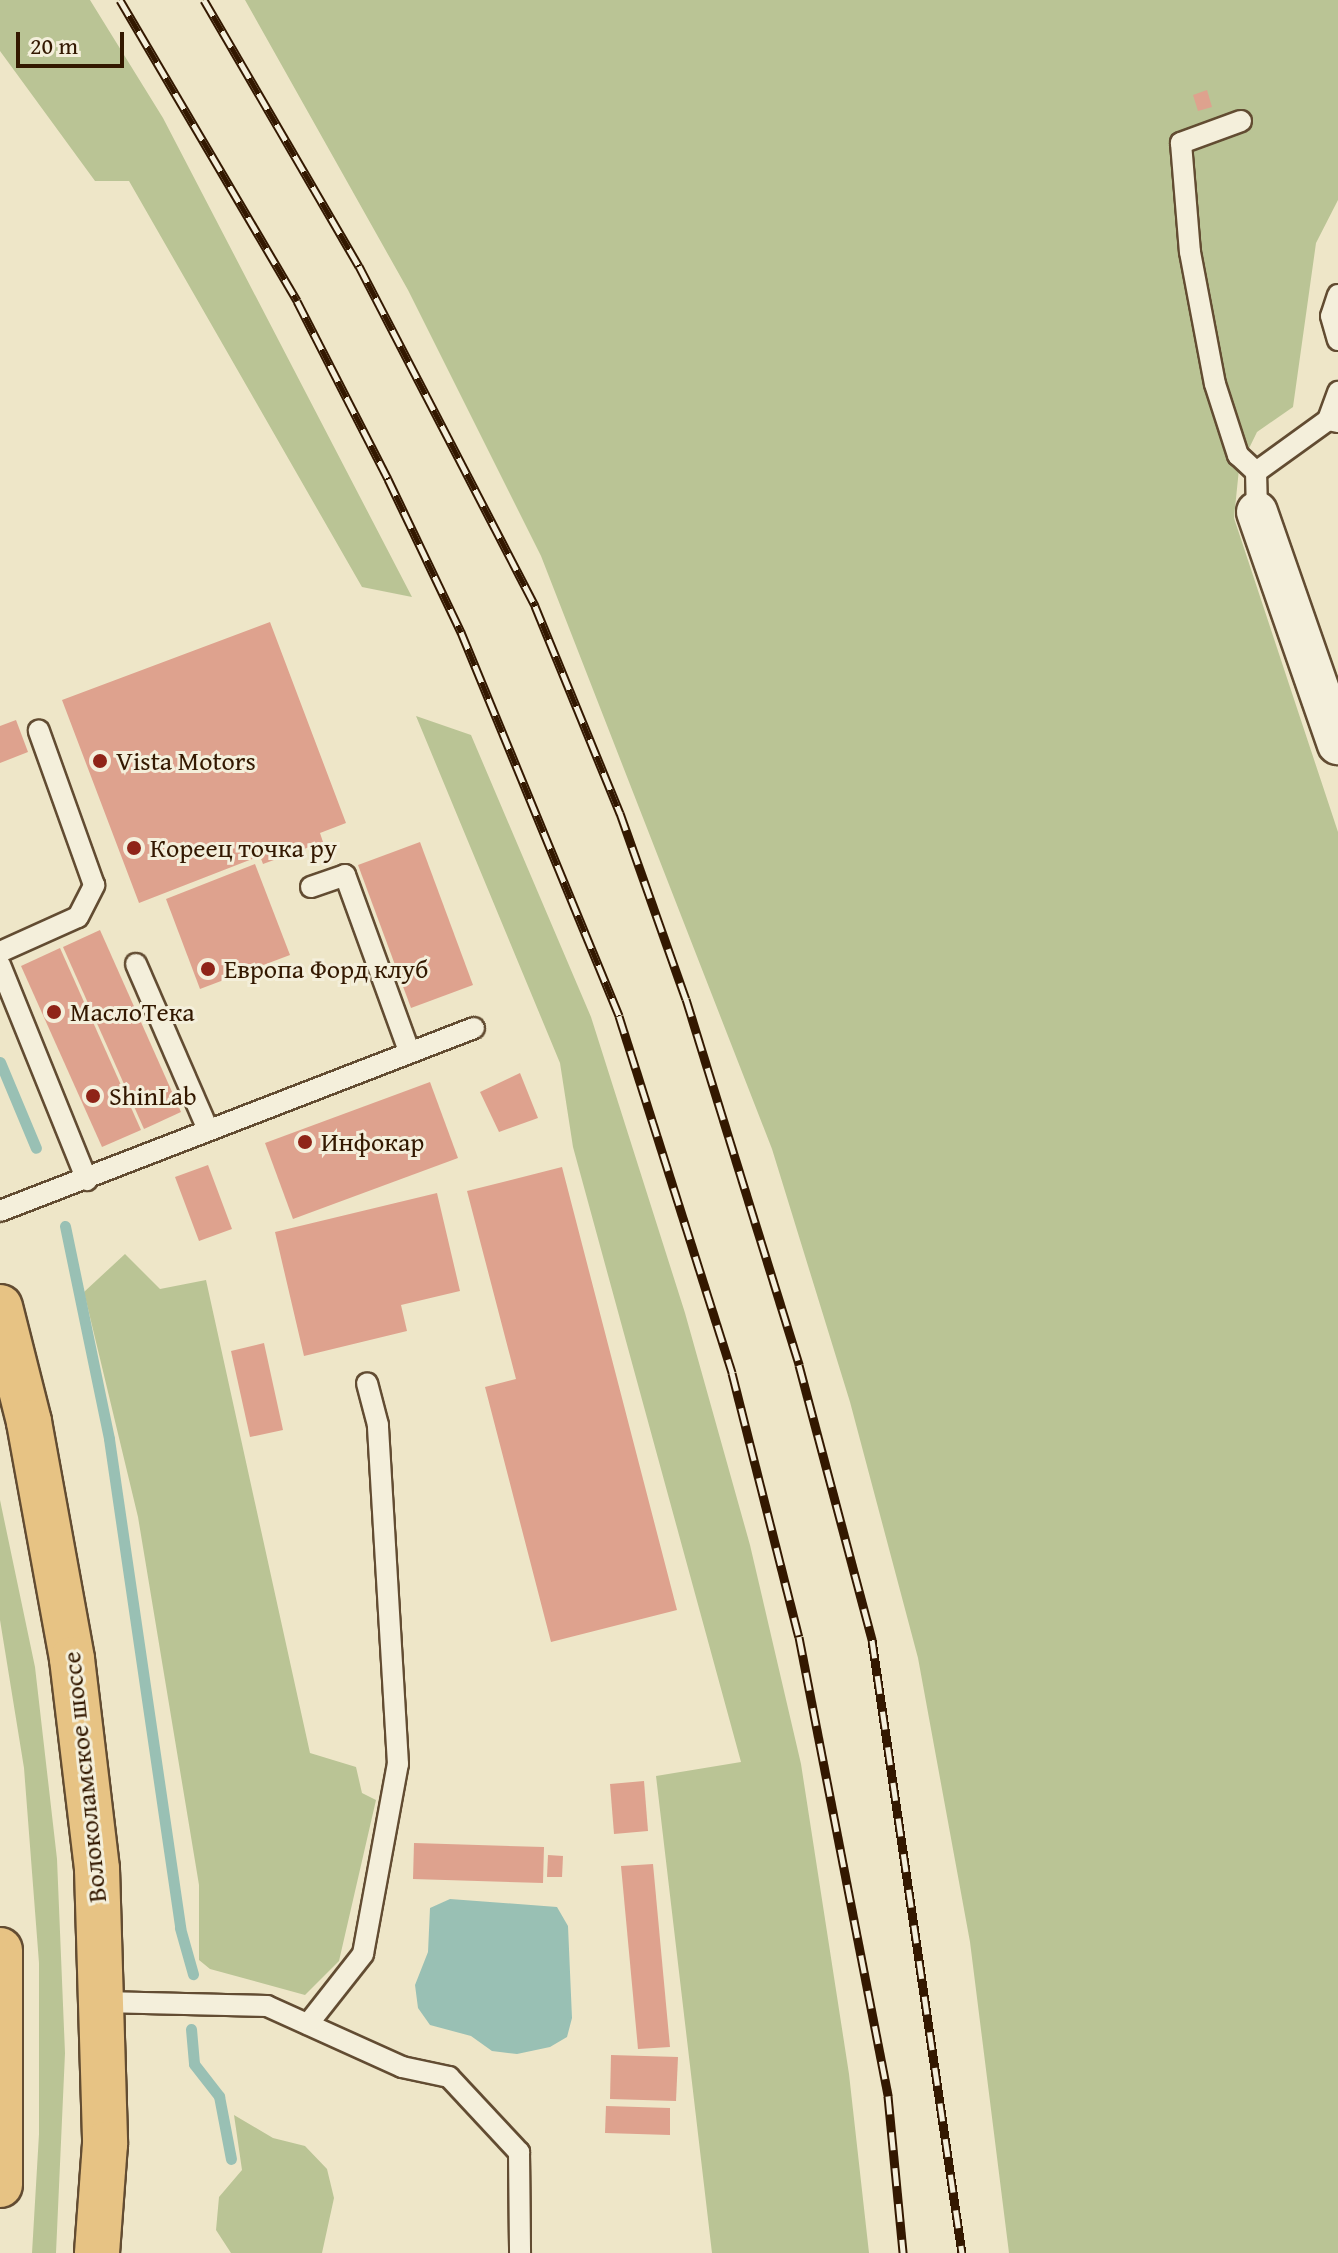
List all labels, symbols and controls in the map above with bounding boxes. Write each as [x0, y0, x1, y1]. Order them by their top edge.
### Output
scale bar [20, 16, 128, 66]
text: 20 m [30, 28, 78, 63]
place label: Vista Motors [116, 745, 256, 777]
marker: Vista Motors [91, 752, 109, 770]
place label: Кореец точка ру [150, 832, 337, 864]
marker: Кореец точка ру [125, 839, 143, 857]
place label: Европа Форд клуб [224, 953, 428, 985]
marker: Европа Форд клуб [199, 960, 217, 978]
place label: МаслоТека [70, 996, 195, 1028]
marker: МаслоТека [45, 1003, 63, 1021]
place label: ShinLab [109, 1080, 197, 1112]
marker: ShinLab [84, 1087, 102, 1105]
place label: Инфокар [321, 1126, 424, 1158]
marker: Инфокар [296, 1133, 314, 1151]
street label: Волоколамское шоссе [55, 1650, 113, 1904]

